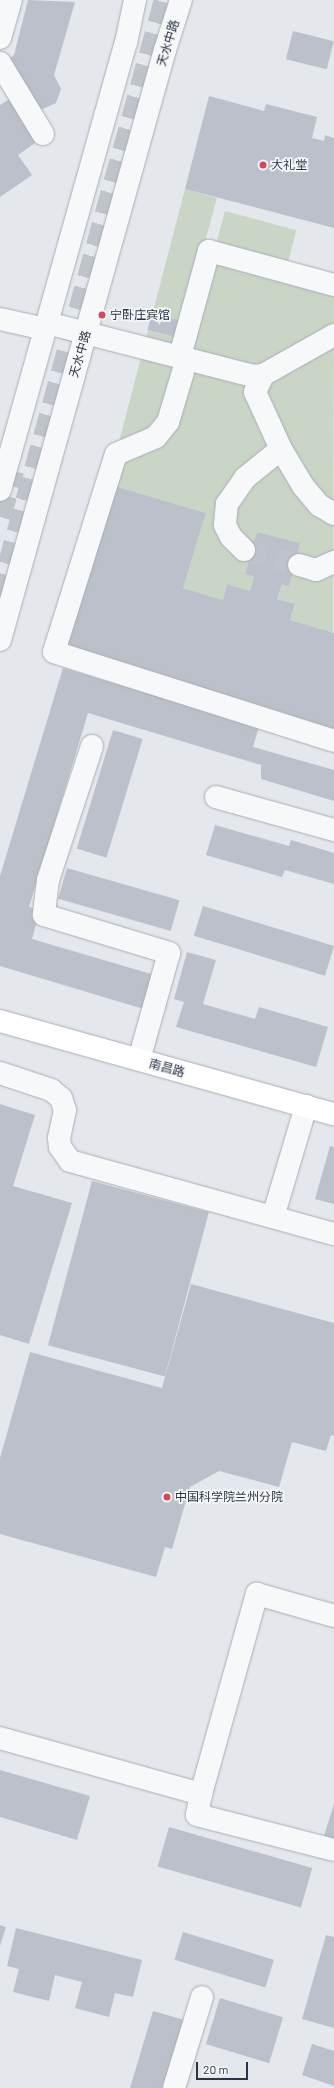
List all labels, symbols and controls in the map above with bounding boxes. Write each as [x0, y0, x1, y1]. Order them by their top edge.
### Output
street label: 天水中路 [154, 18, 182, 68]
place label: 大礼堂 [271, 158, 307, 172]
marker: 大礼堂 [258, 160, 268, 170]
place label: 宁卧庄宾馆 [110, 308, 170, 322]
marker: 宁卧庄宾馆 [97, 310, 107, 320]
street label: 天水中路 [66, 329, 94, 379]
street label: 南昌路 [148, 1056, 186, 1080]
place label: 中国科学院兰州分院 [175, 1490, 283, 1504]
marker: 中国科学院兰州分院 [162, 1492, 172, 1502]
scale bar [198, 2054, 250, 2080]
text: 20 m [203, 2062, 229, 2076]

